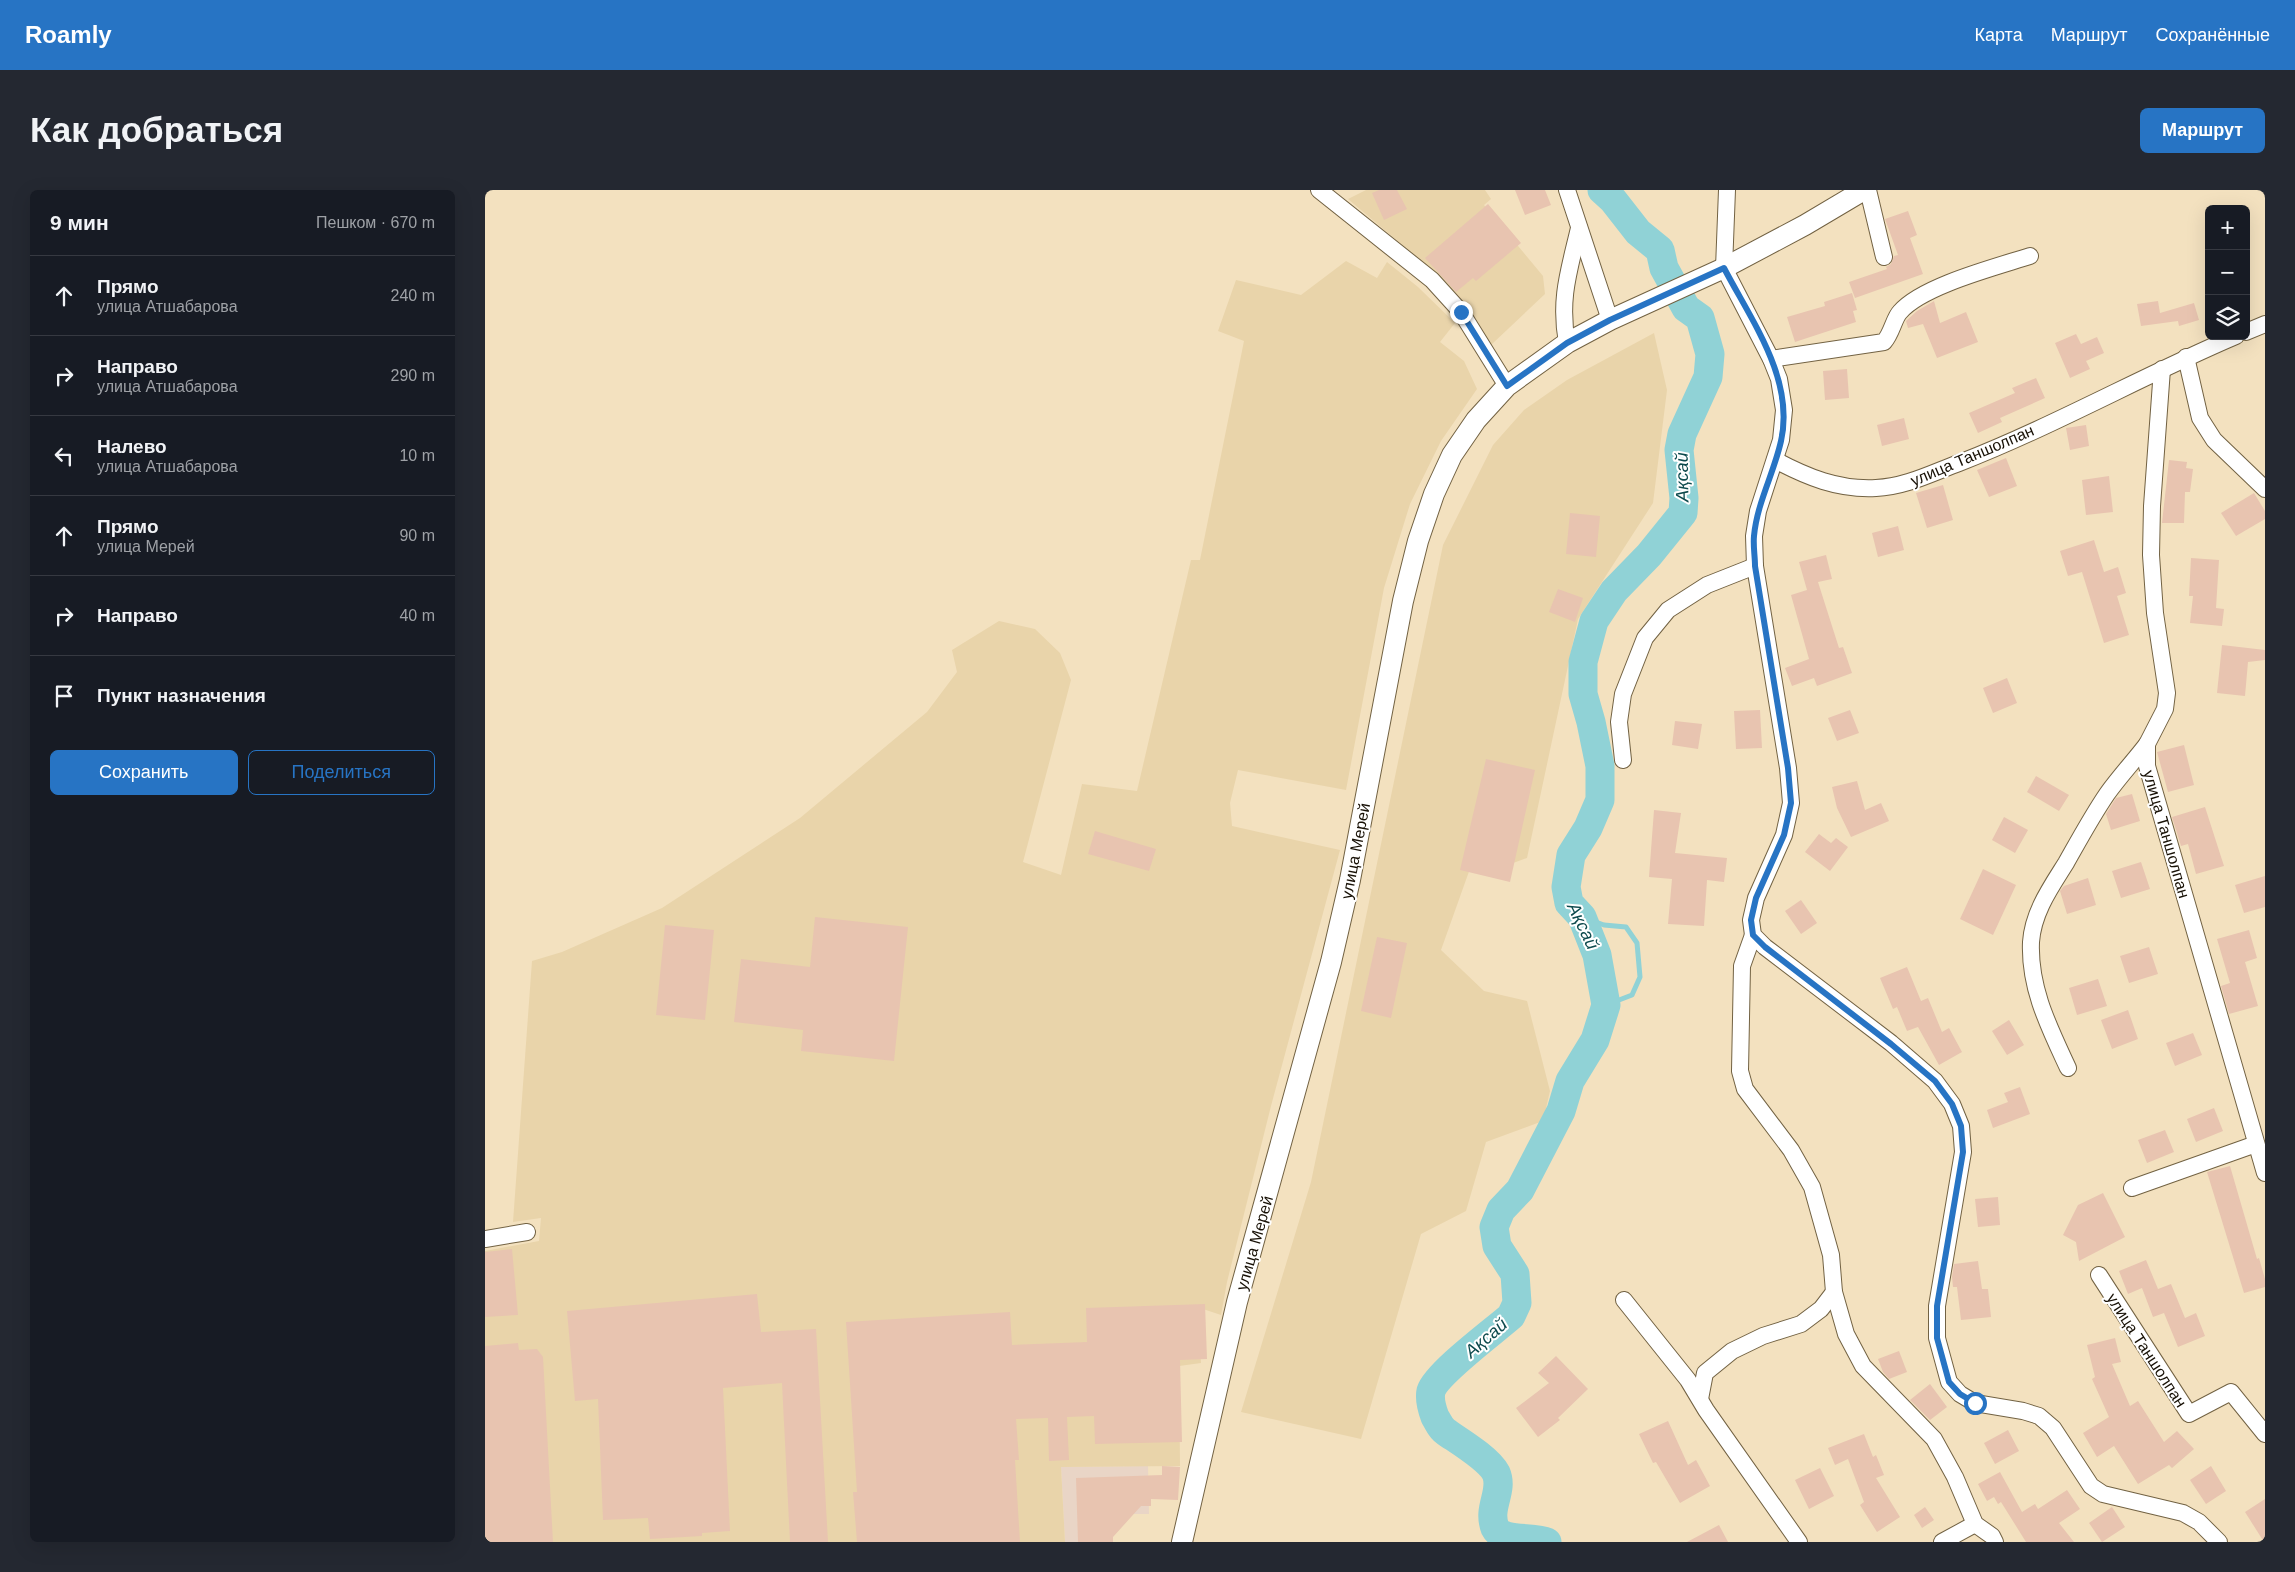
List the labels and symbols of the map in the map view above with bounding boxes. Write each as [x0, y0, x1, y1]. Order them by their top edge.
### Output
route end [1450, 301, 1473, 324]
street label: улица Таншолпан [1908, 422, 2036, 489]
water label: Ақсай [1672, 452, 1692, 503]
street label: улица Таншолпан [2140, 768, 2193, 900]
street label: улица Мерей [1338, 802, 1373, 901]
water label: Ақсай [1563, 898, 1603, 953]
street label: улица Мерей [1233, 1194, 1276, 1292]
street label: улица Таншолпан [2103, 1290, 2190, 1410]
water label: Ақсай [1460, 1314, 1511, 1362]
route start [1964, 1392, 1987, 1415]

